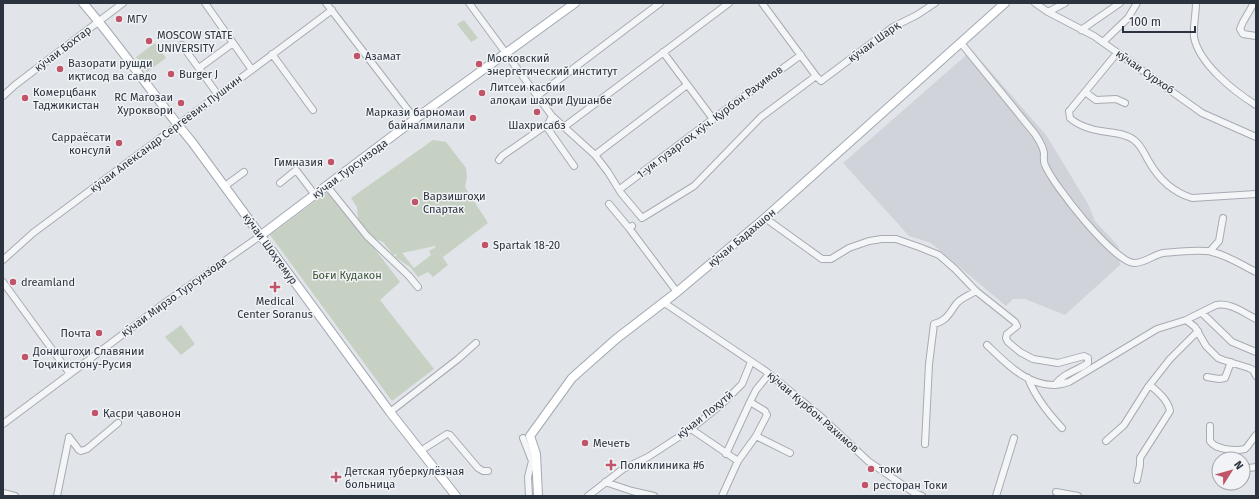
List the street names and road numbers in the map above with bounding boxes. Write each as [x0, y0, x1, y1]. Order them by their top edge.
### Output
street label: кӯчаи Шарқ [845, 19, 903, 65]
street label: кӯчаи Бохтар [32, 23, 94, 75]
street label: кӯчаи Сурхоб [1113, 47, 1177, 97]
street label: 1-ум гузаргоҳ кӯч. Қурбон Раҳимов [635, 63, 785, 181]
street label: кӯчаи Александр Сергеевич Пушкин [87, 72, 245, 196]
street label: кӯчаи Турсунзода [310, 136, 390, 202]
street label: кӯчаи Бадахшон [706, 206, 778, 270]
street label: кӯчаи Шоҳтемур [240, 211, 300, 287]
street label: кӯчаи Мирзо Турсунзода [119, 254, 229, 340]
street label: кӯчаи Курбон Рахимов [765, 369, 861, 455]
street label: кӯчаи Лоҳутӣ [674, 388, 736, 442]

